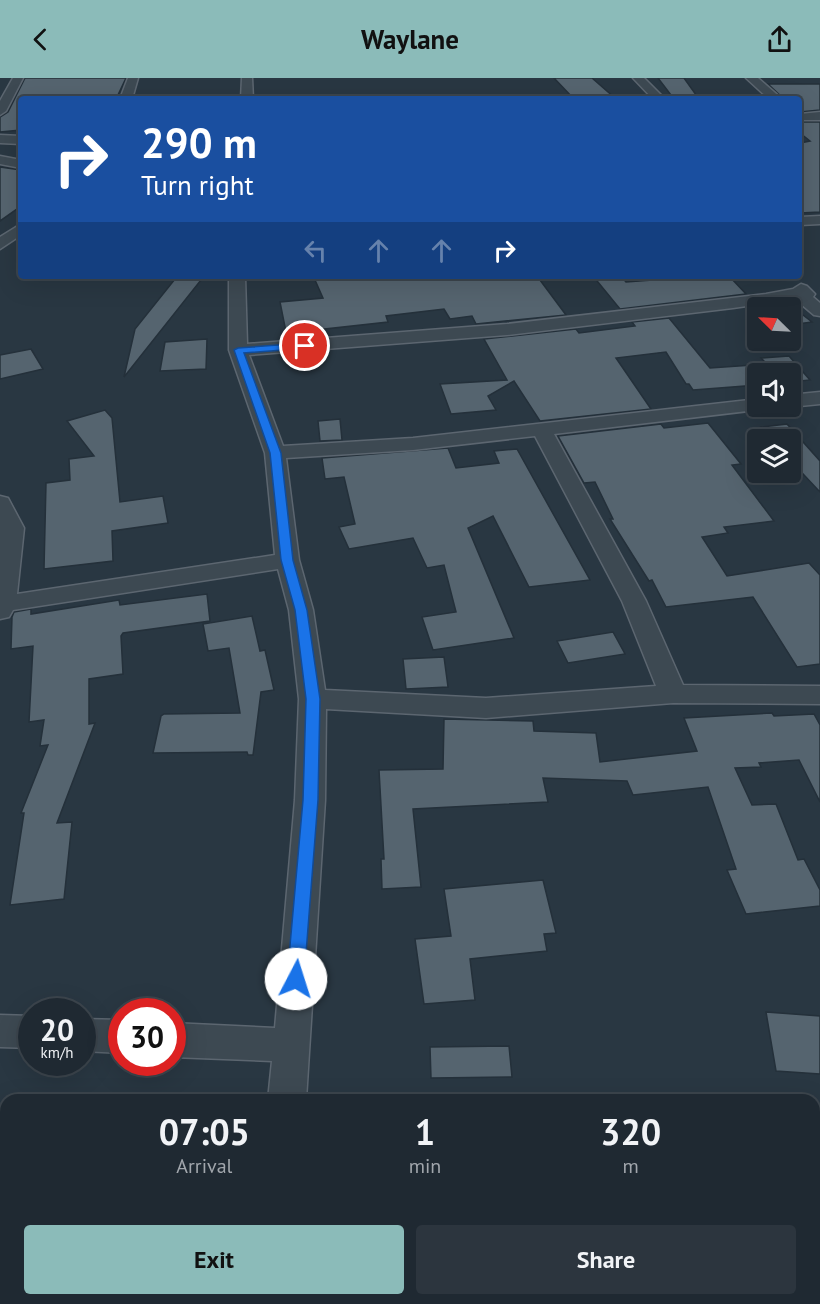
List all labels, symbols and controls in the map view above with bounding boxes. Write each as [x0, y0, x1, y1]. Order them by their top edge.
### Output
text: Waylane [361, 22, 459, 56]
icon: back [24, 23, 57, 56]
icon: share [763, 23, 796, 56]
text: 290 m [141, 115, 257, 170]
icon: right [42, 120, 120, 198]
text: Turn right [141, 168, 254, 202]
icon: left [299, 234, 332, 267]
icon: ahead [362, 234, 395, 267]
icon: ahead [425, 234, 458, 267]
icon: right [488, 234, 521, 267]
north arrow [747, 297, 801, 351]
map controls [747, 297, 801, 483]
pin [279, 320, 330, 371]
icon: arrive [288, 329, 321, 362]
button: sound [747, 363, 801, 417]
button: layers [747, 429, 801, 483]
position arrow [264, 947, 328, 1011]
speed limit sign: 30 [108, 998, 186, 1076]
text: 20 [40, 1010, 74, 1049]
text: km/h [41, 1043, 73, 1062]
text: 07:05 [159, 1108, 250, 1155]
text: 1 [415, 1108, 435, 1155]
text: 320 [600, 1108, 661, 1155]
text: Arrival [176, 1153, 232, 1179]
text: min [409, 1153, 441, 1179]
text: m [623, 1153, 639, 1179]
button: Exit [24, 1225, 404, 1294]
button: Share [416, 1225, 796, 1294]

